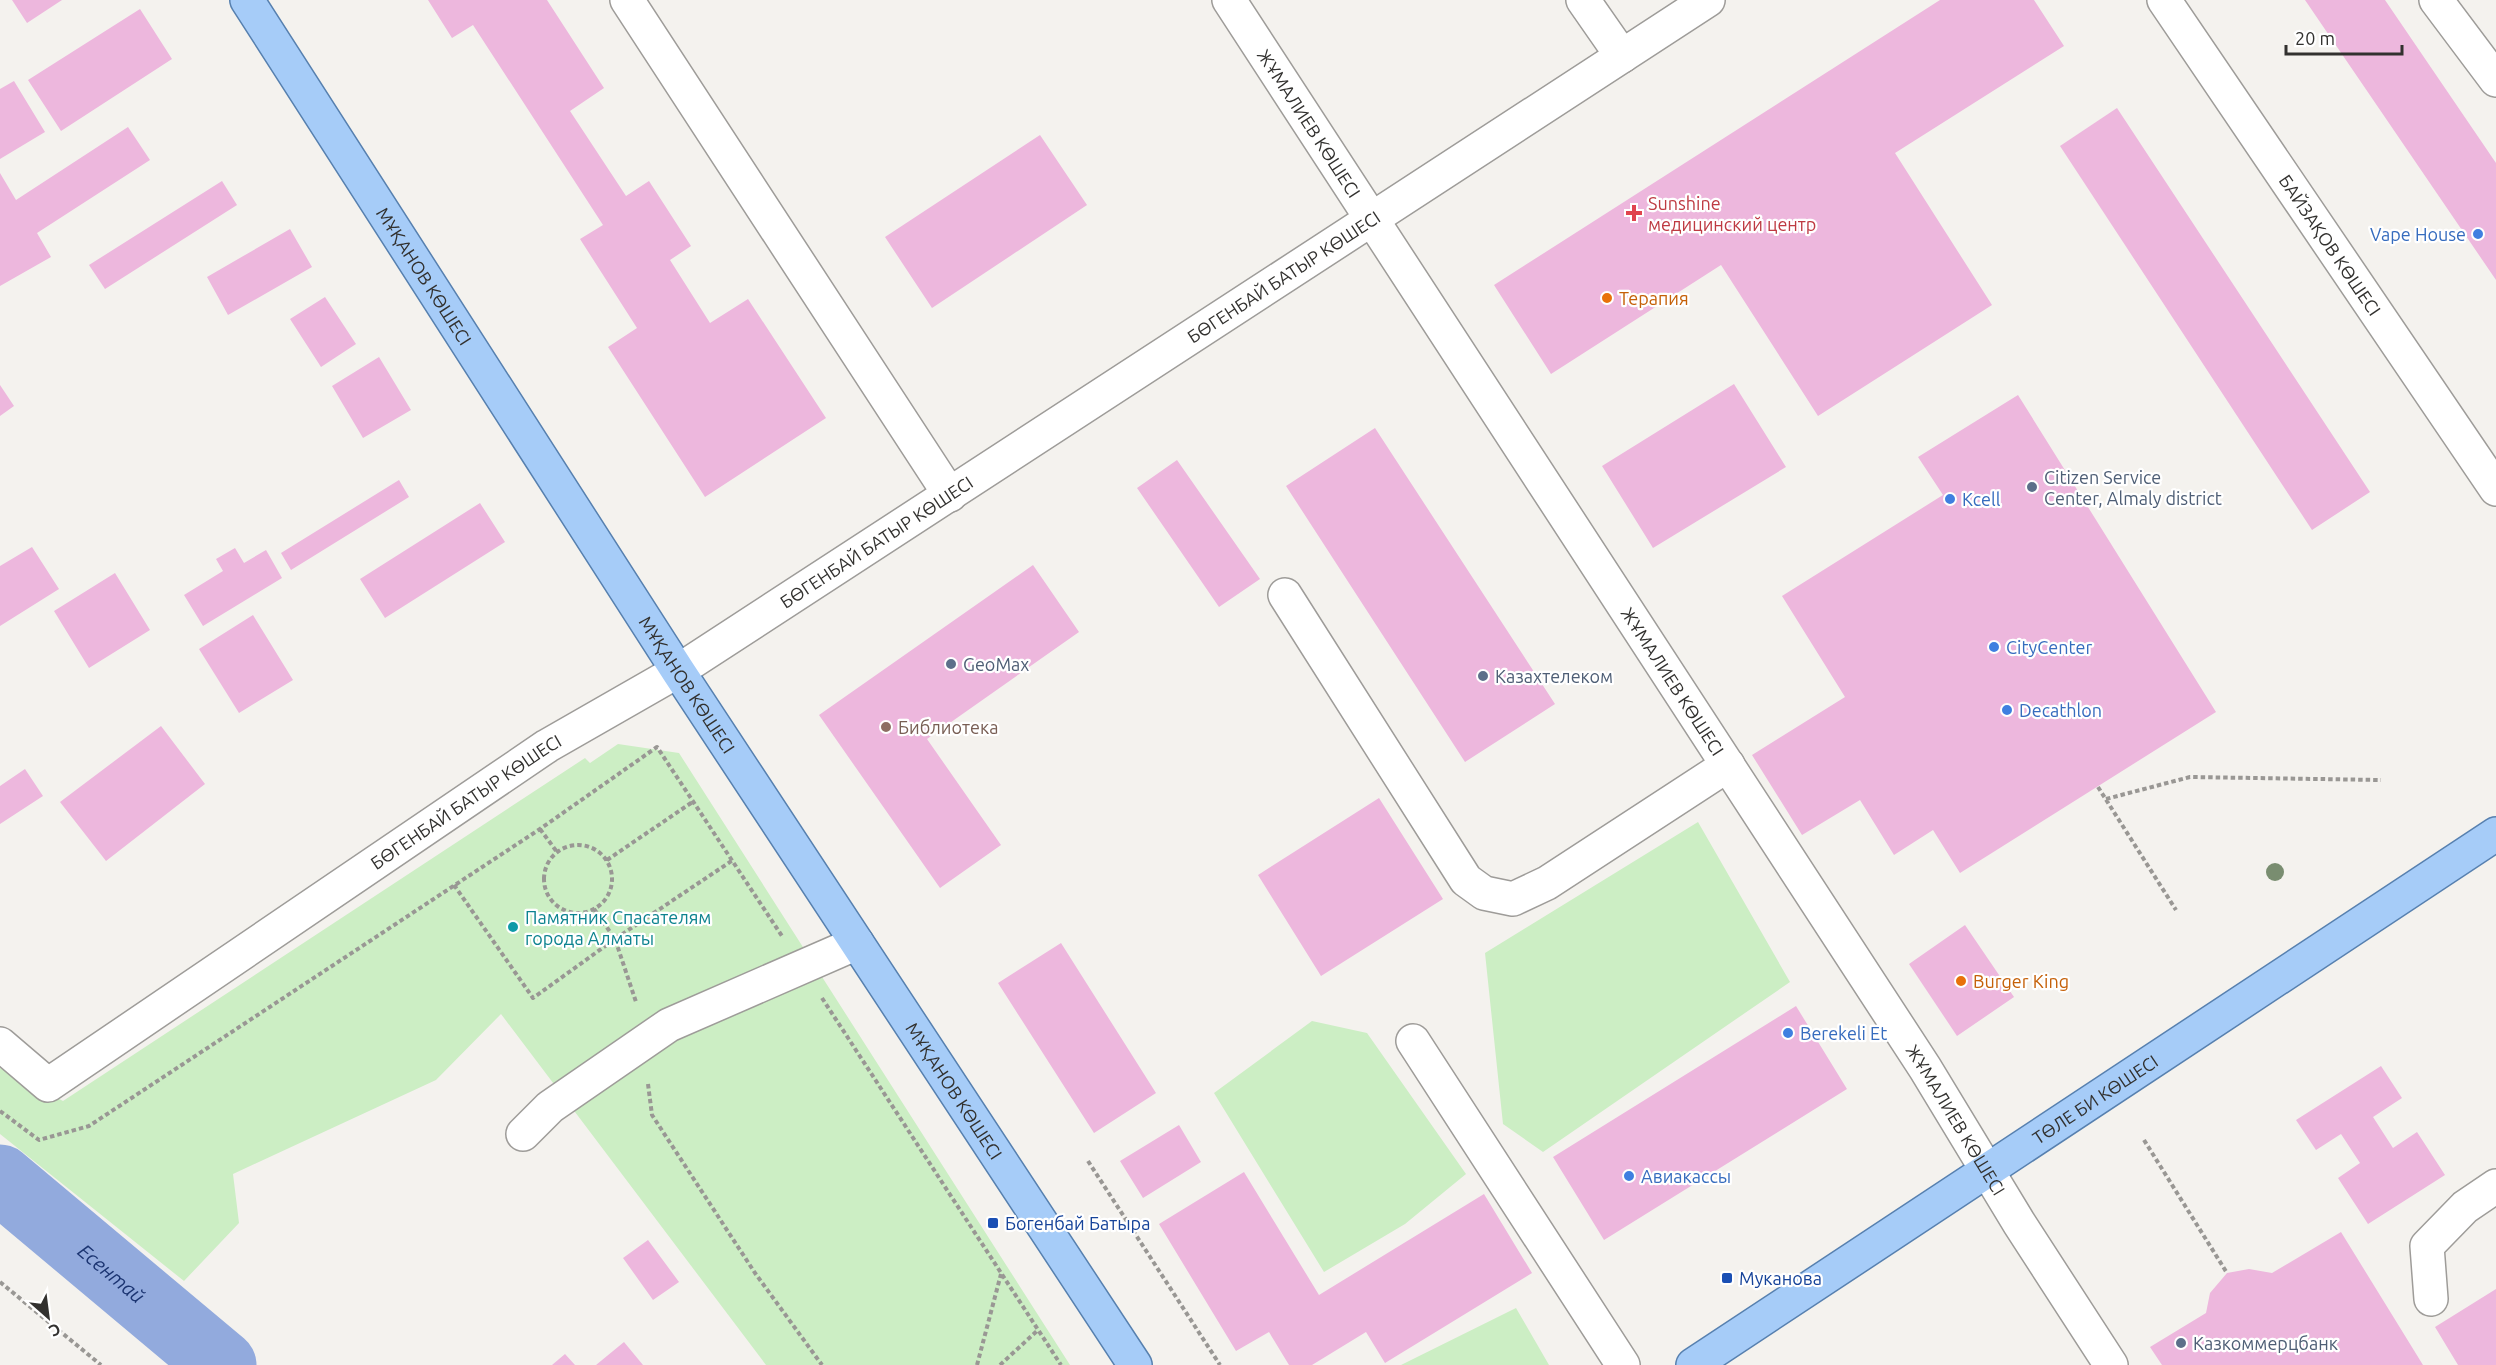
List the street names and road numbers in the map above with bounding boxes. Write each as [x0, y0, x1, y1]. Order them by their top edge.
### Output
street label: ЖҰМАЛИЕВ КӨШЕСІ [1254, 45, 1365, 201]
street label: БАЙЗАҚОВ КӨШЕСІ [2275, 171, 2385, 319]
street label: МҰҚАНОВ КӨШЕСІ [373, 204, 476, 348]
street label: БӨГЕНБАЙ БАТЫР КӨШЕСІ [1183, 207, 1384, 347]
street label: БӨГЕНБАЙ БАТЫР КӨШЕСІ [776, 472, 976, 612]
street label: ЖҰМАЛИЕВ КӨШЕСІ [1617, 603, 1728, 759]
street label: МҰҚАНОВ КӨШЕСІ [635, 612, 739, 757]
street label: БӨГЕНБАЙ БАТЫР КӨШЕСІ [367, 730, 565, 873]
street label: МҰҚАНОВ КӨШЕСІ [902, 1019, 1007, 1163]
street label: ЖҰМАЛИЕВ КӨШЕСІ [1902, 1041, 2010, 1198]
street label: ТӨЛЕ БИ КӨШЕСІ [2029, 1051, 2161, 1148]

